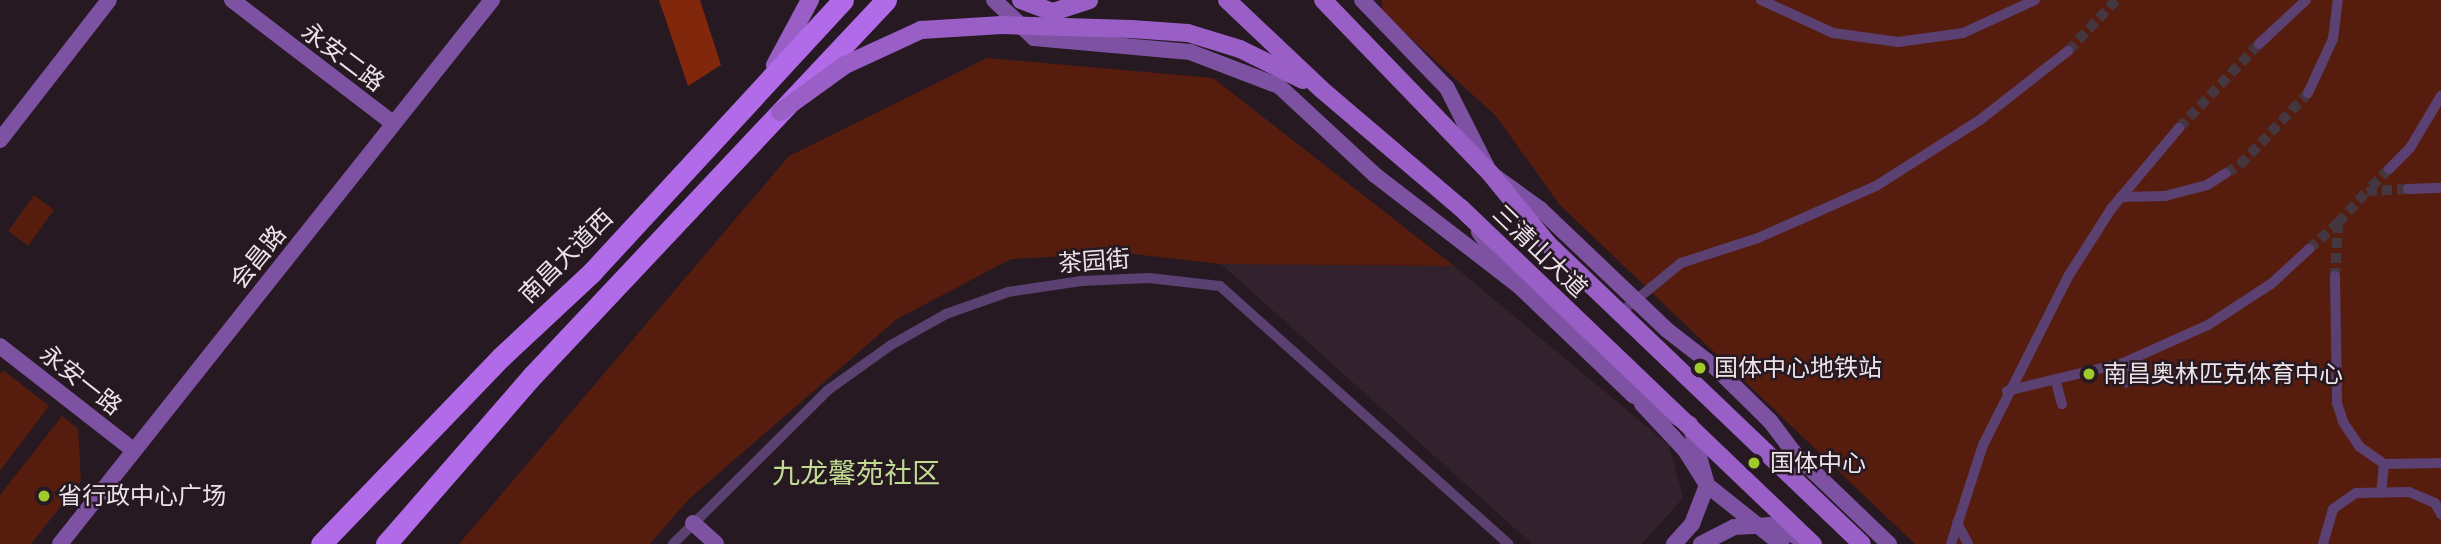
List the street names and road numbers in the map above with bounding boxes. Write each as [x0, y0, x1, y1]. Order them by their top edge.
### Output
street label: 永安二路 [296, 17, 390, 97]
street label: 三清山大道 [1487, 199, 1593, 303]
street label: 南昌大道西 [513, 203, 619, 309]
street label: 会昌路 [224, 220, 292, 294]
street label: 茶园街 [1057, 244, 1131, 278]
street label: 永安一路 [34, 339, 128, 421]

